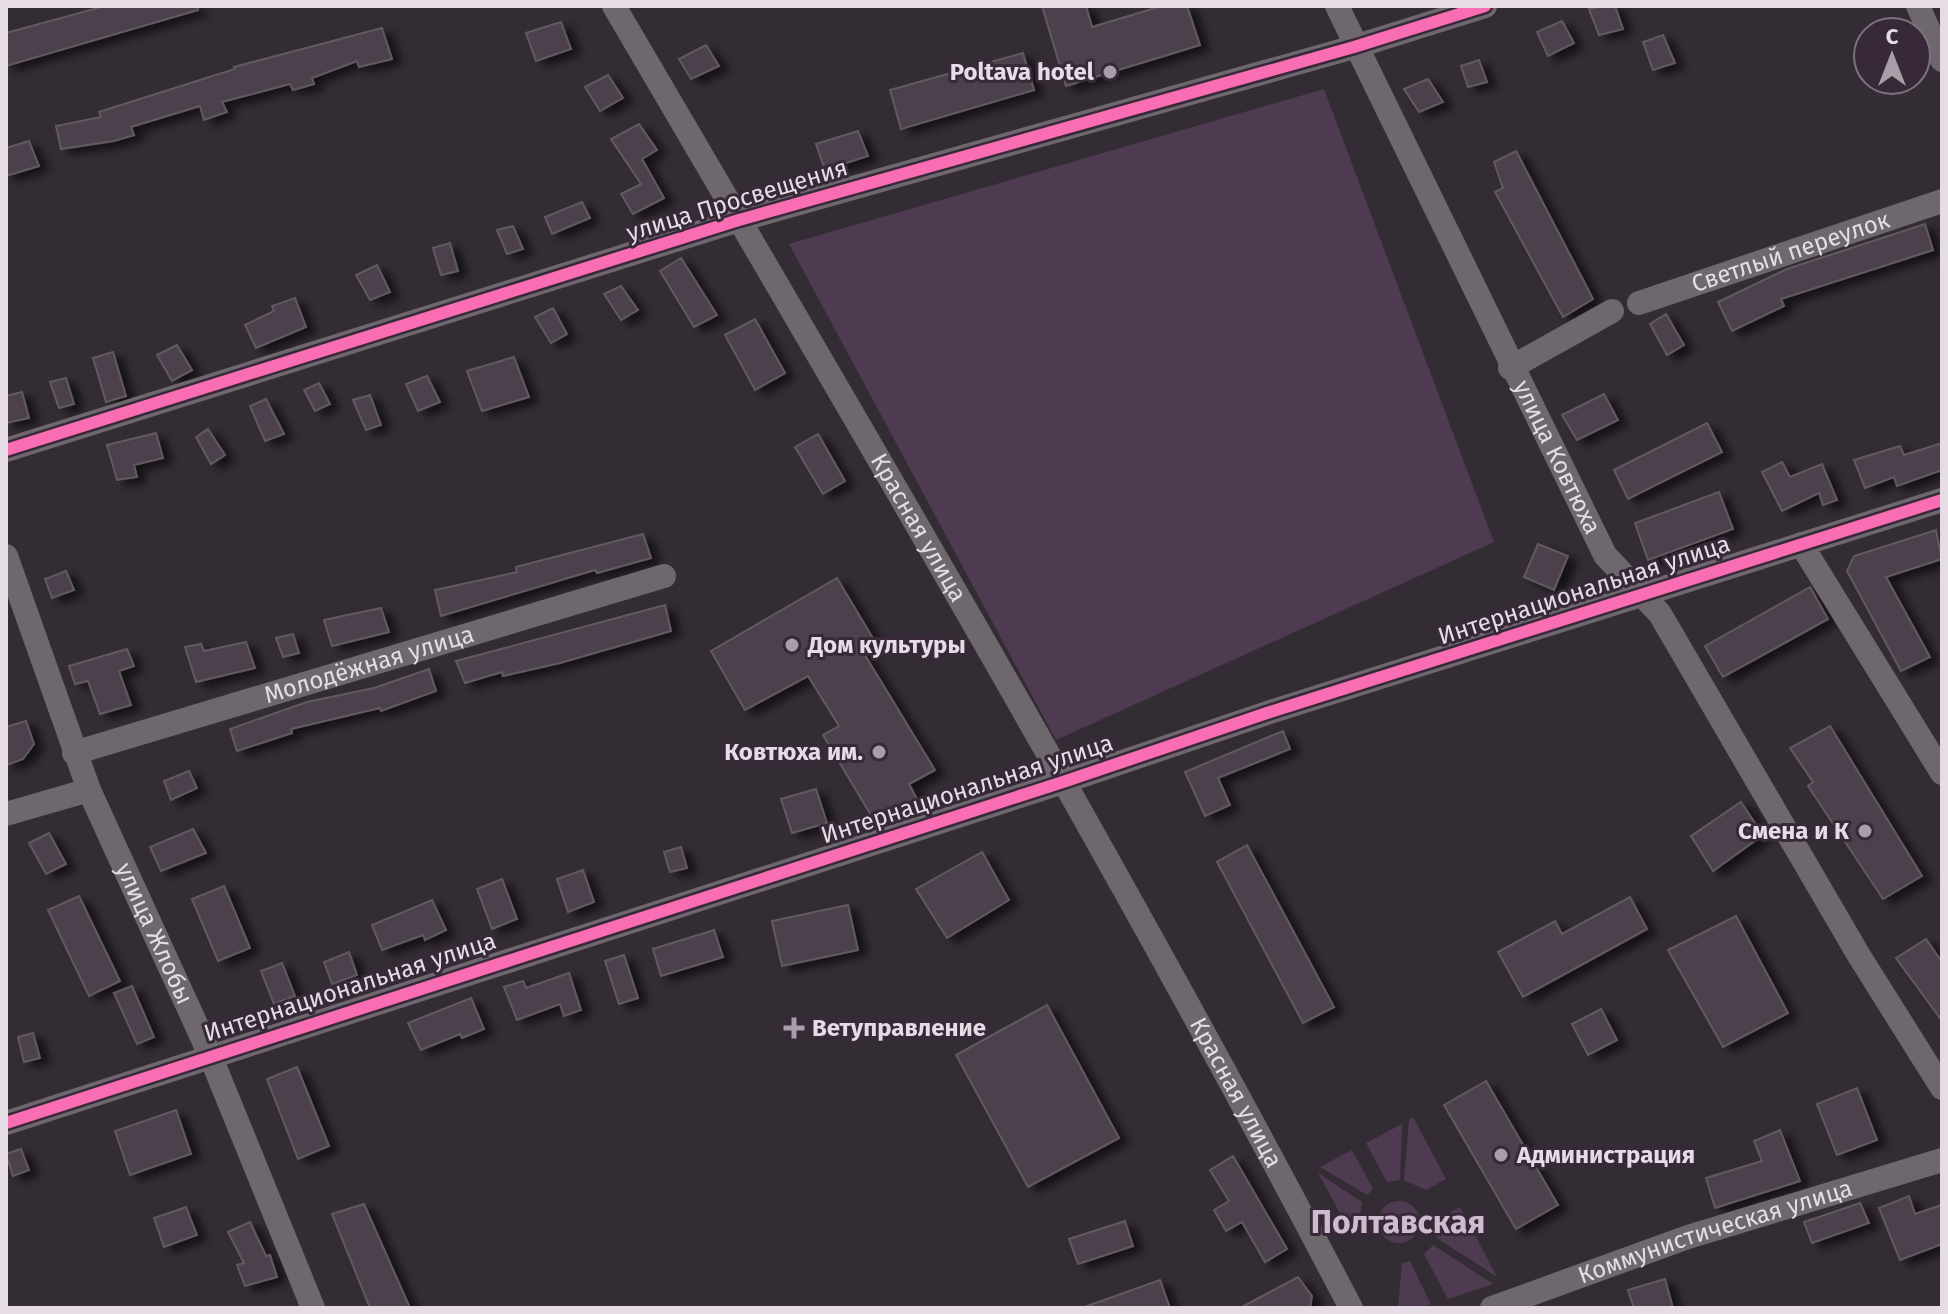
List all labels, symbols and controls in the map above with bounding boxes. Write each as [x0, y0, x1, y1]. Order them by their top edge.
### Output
north arrow [1852, 16, 1932, 96]
text: С [1886, 23, 1899, 50]
place label: Poltava hotel [950, 58, 1095, 86]
marker: Poltava hotel [1101, 63, 1119, 81]
street label: улица Просвещения [623, 153, 851, 247]
street label: Светлый переулок [1688, 205, 1894, 298]
street label: улица Ковтюха [1508, 376, 1607, 539]
street label: Красная улица [865, 449, 972, 607]
street label: Интернациональная улица [1435, 530, 1733, 650]
street label: Молодёжная улица [261, 620, 477, 709]
place label: Дом культуры [807, 631, 966, 659]
marker: Дом культуры [783, 636, 801, 654]
street label: Интернациональная улица [818, 729, 1116, 849]
place label: Ковтюха им. [724, 738, 863, 766]
marker: Ковтюха им. [870, 743, 888, 761]
place label: Смена и К [1738, 817, 1850, 845]
marker: Смена и К [1856, 822, 1874, 840]
street label: улица Жлобы [110, 858, 199, 1009]
street label: Интернациональная улица [201, 927, 499, 1047]
street label: Красная улица [1184, 1013, 1288, 1172]
place label: Ветуправление [812, 1014, 986, 1042]
marker: Ветуправление [783, 1017, 805, 1039]
place label: Администрация [1516, 1141, 1695, 1169]
marker: Администрация [1492, 1146, 1510, 1164]
street label: Коммунистическая улица [1574, 1174, 1856, 1290]
district label: Полтавская [1311, 1203, 1485, 1241]

